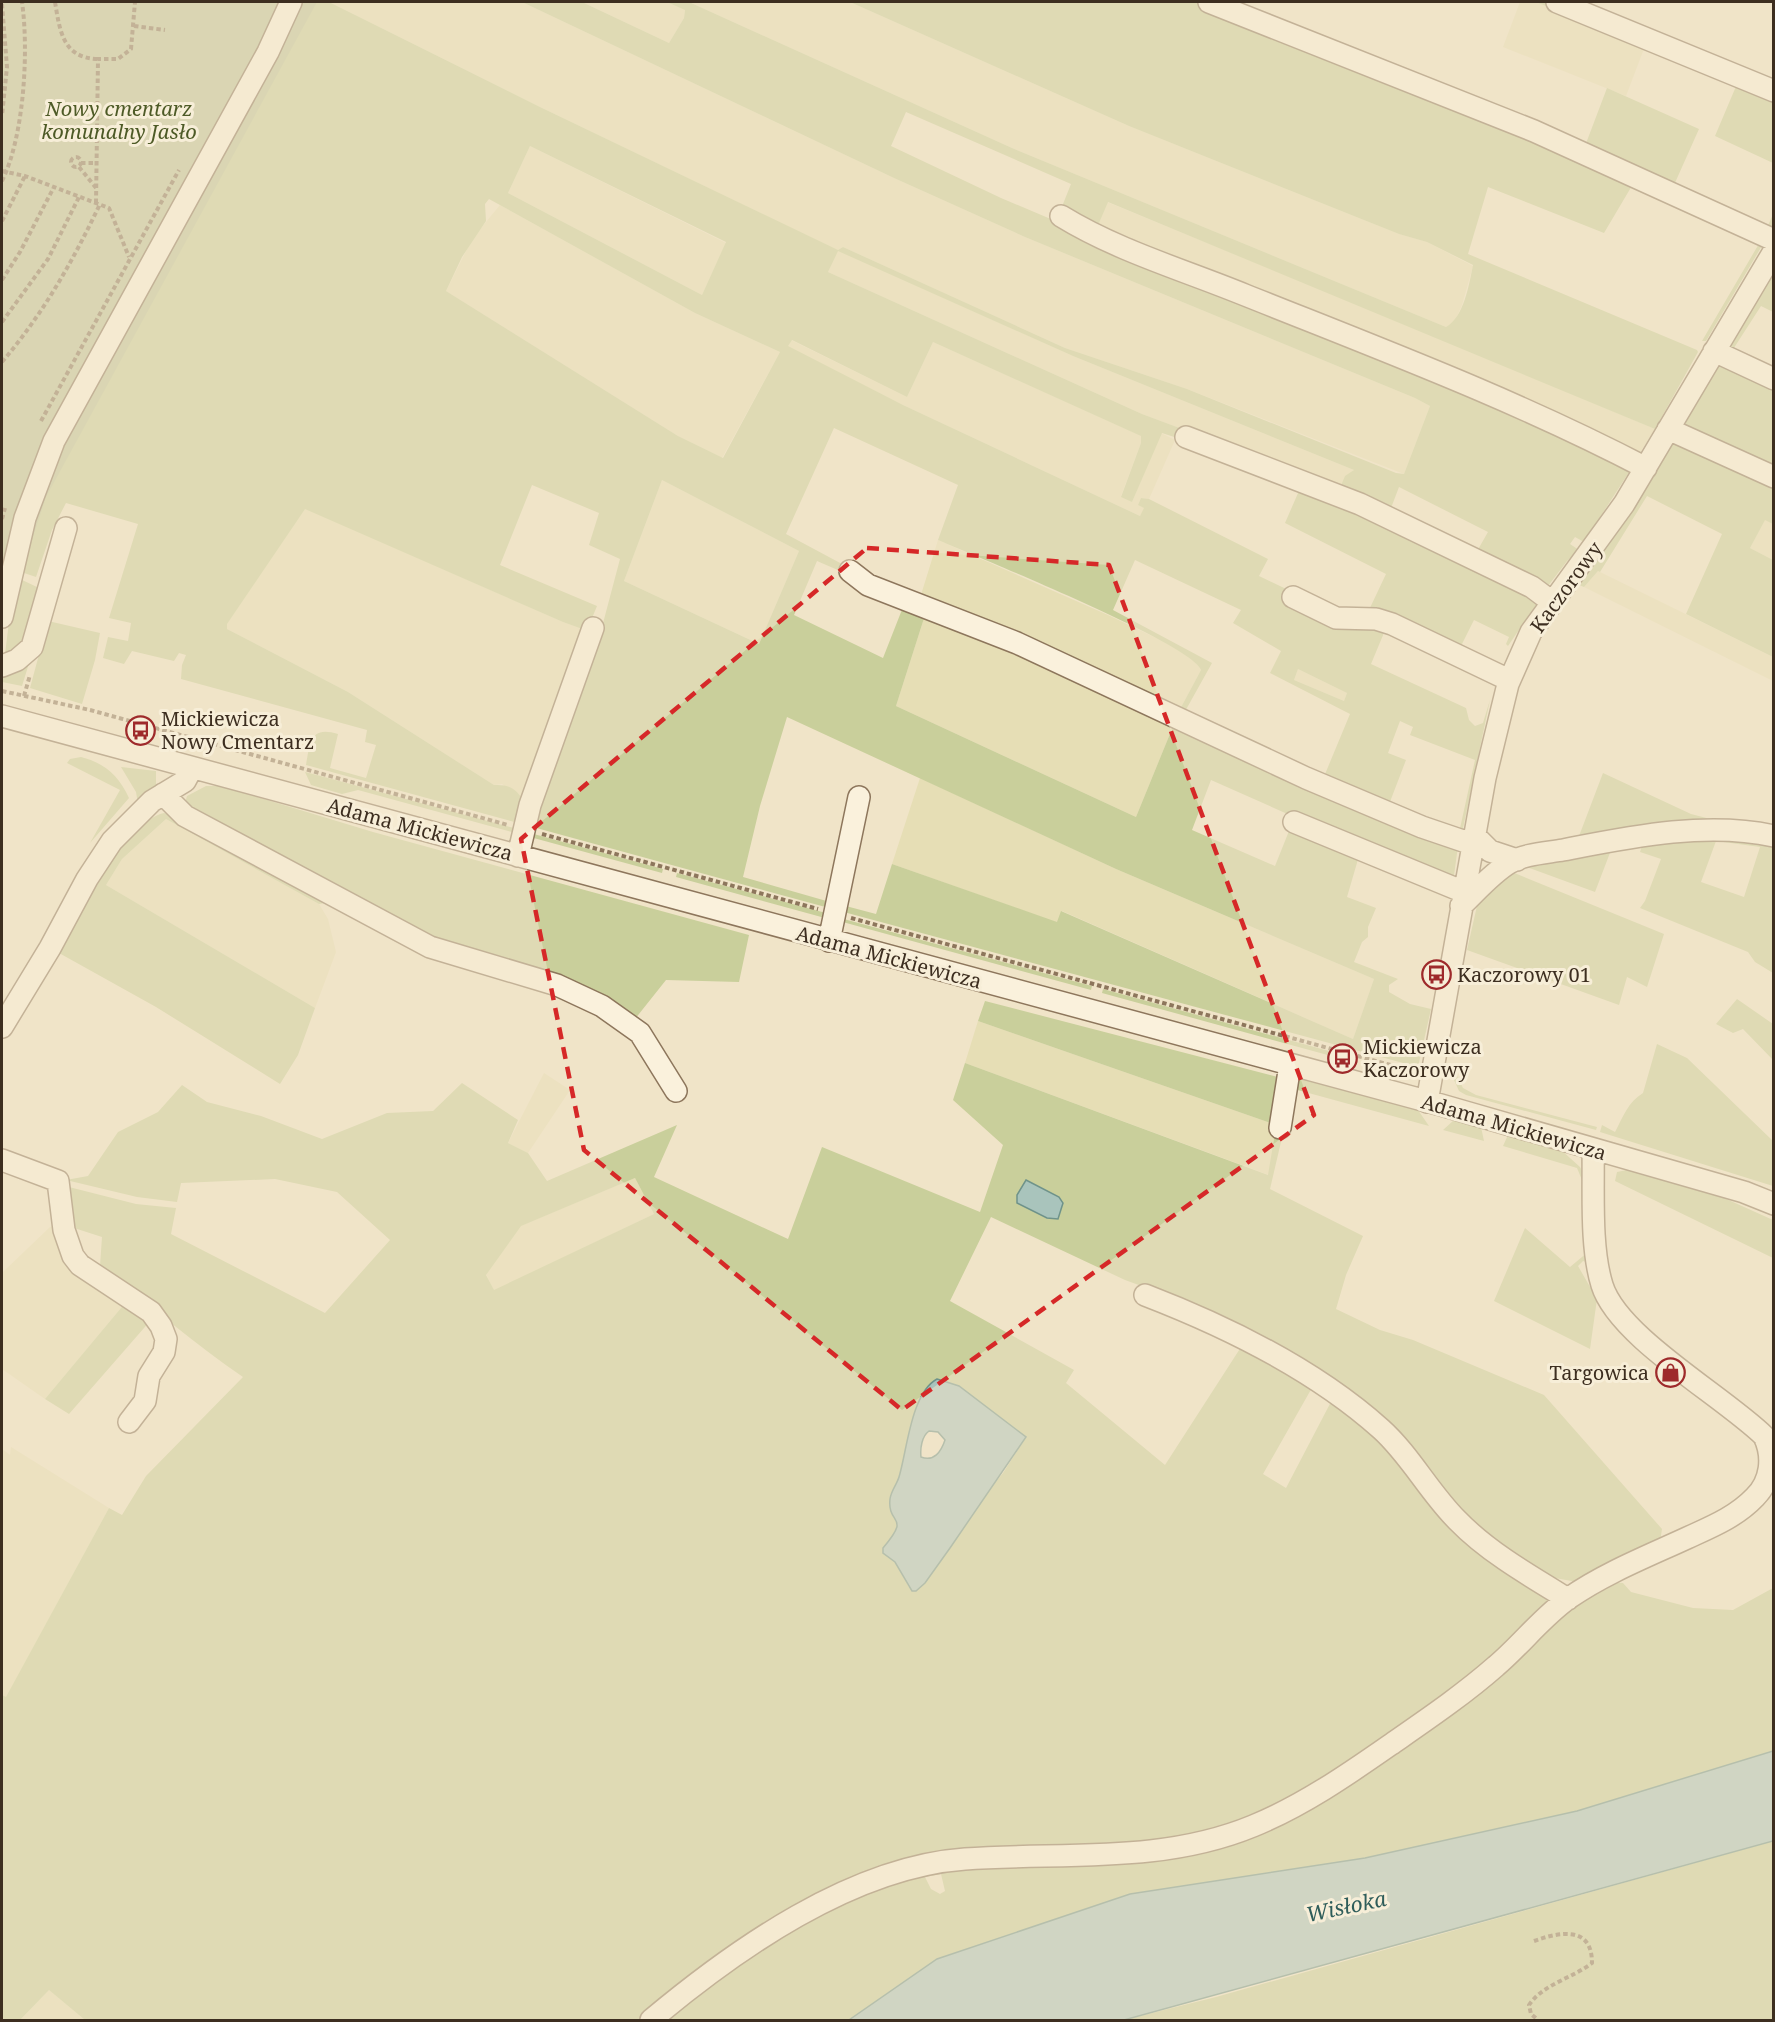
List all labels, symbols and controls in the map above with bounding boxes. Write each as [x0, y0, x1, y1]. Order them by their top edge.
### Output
park label: Nowy cmentarz komunalny Jasło [41, 95, 197, 145]
street label: Kaczorowy [1524, 535, 1609, 638]
place label: Mickiewicza Nowy Cmentarz [161, 705, 314, 755]
bus stop icon: Mickiewicza Nowy Cmentarz [124, 714, 156, 746]
street label: Adama Mickiewicza [324, 791, 516, 867]
street label: Adama Mickiewicza [793, 919, 985, 995]
bus stop icon: Kaczorowy 01 [1420, 958, 1452, 990]
place label: Kaczorowy 01 [1457, 961, 1591, 988]
place label: Mickiewicza Kaczorowy [1363, 1033, 1482, 1083]
bus stop icon: Mickiewicza Kaczorowy [1326, 1042, 1358, 1074]
street label: Adama Mickiewicza [1418, 1088, 1610, 1166]
shop icon: Targowica [1654, 1356, 1686, 1388]
place label: Targowica [1550, 1359, 1649, 1386]
water label: Wisłoka [1303, 1884, 1389, 1928]

